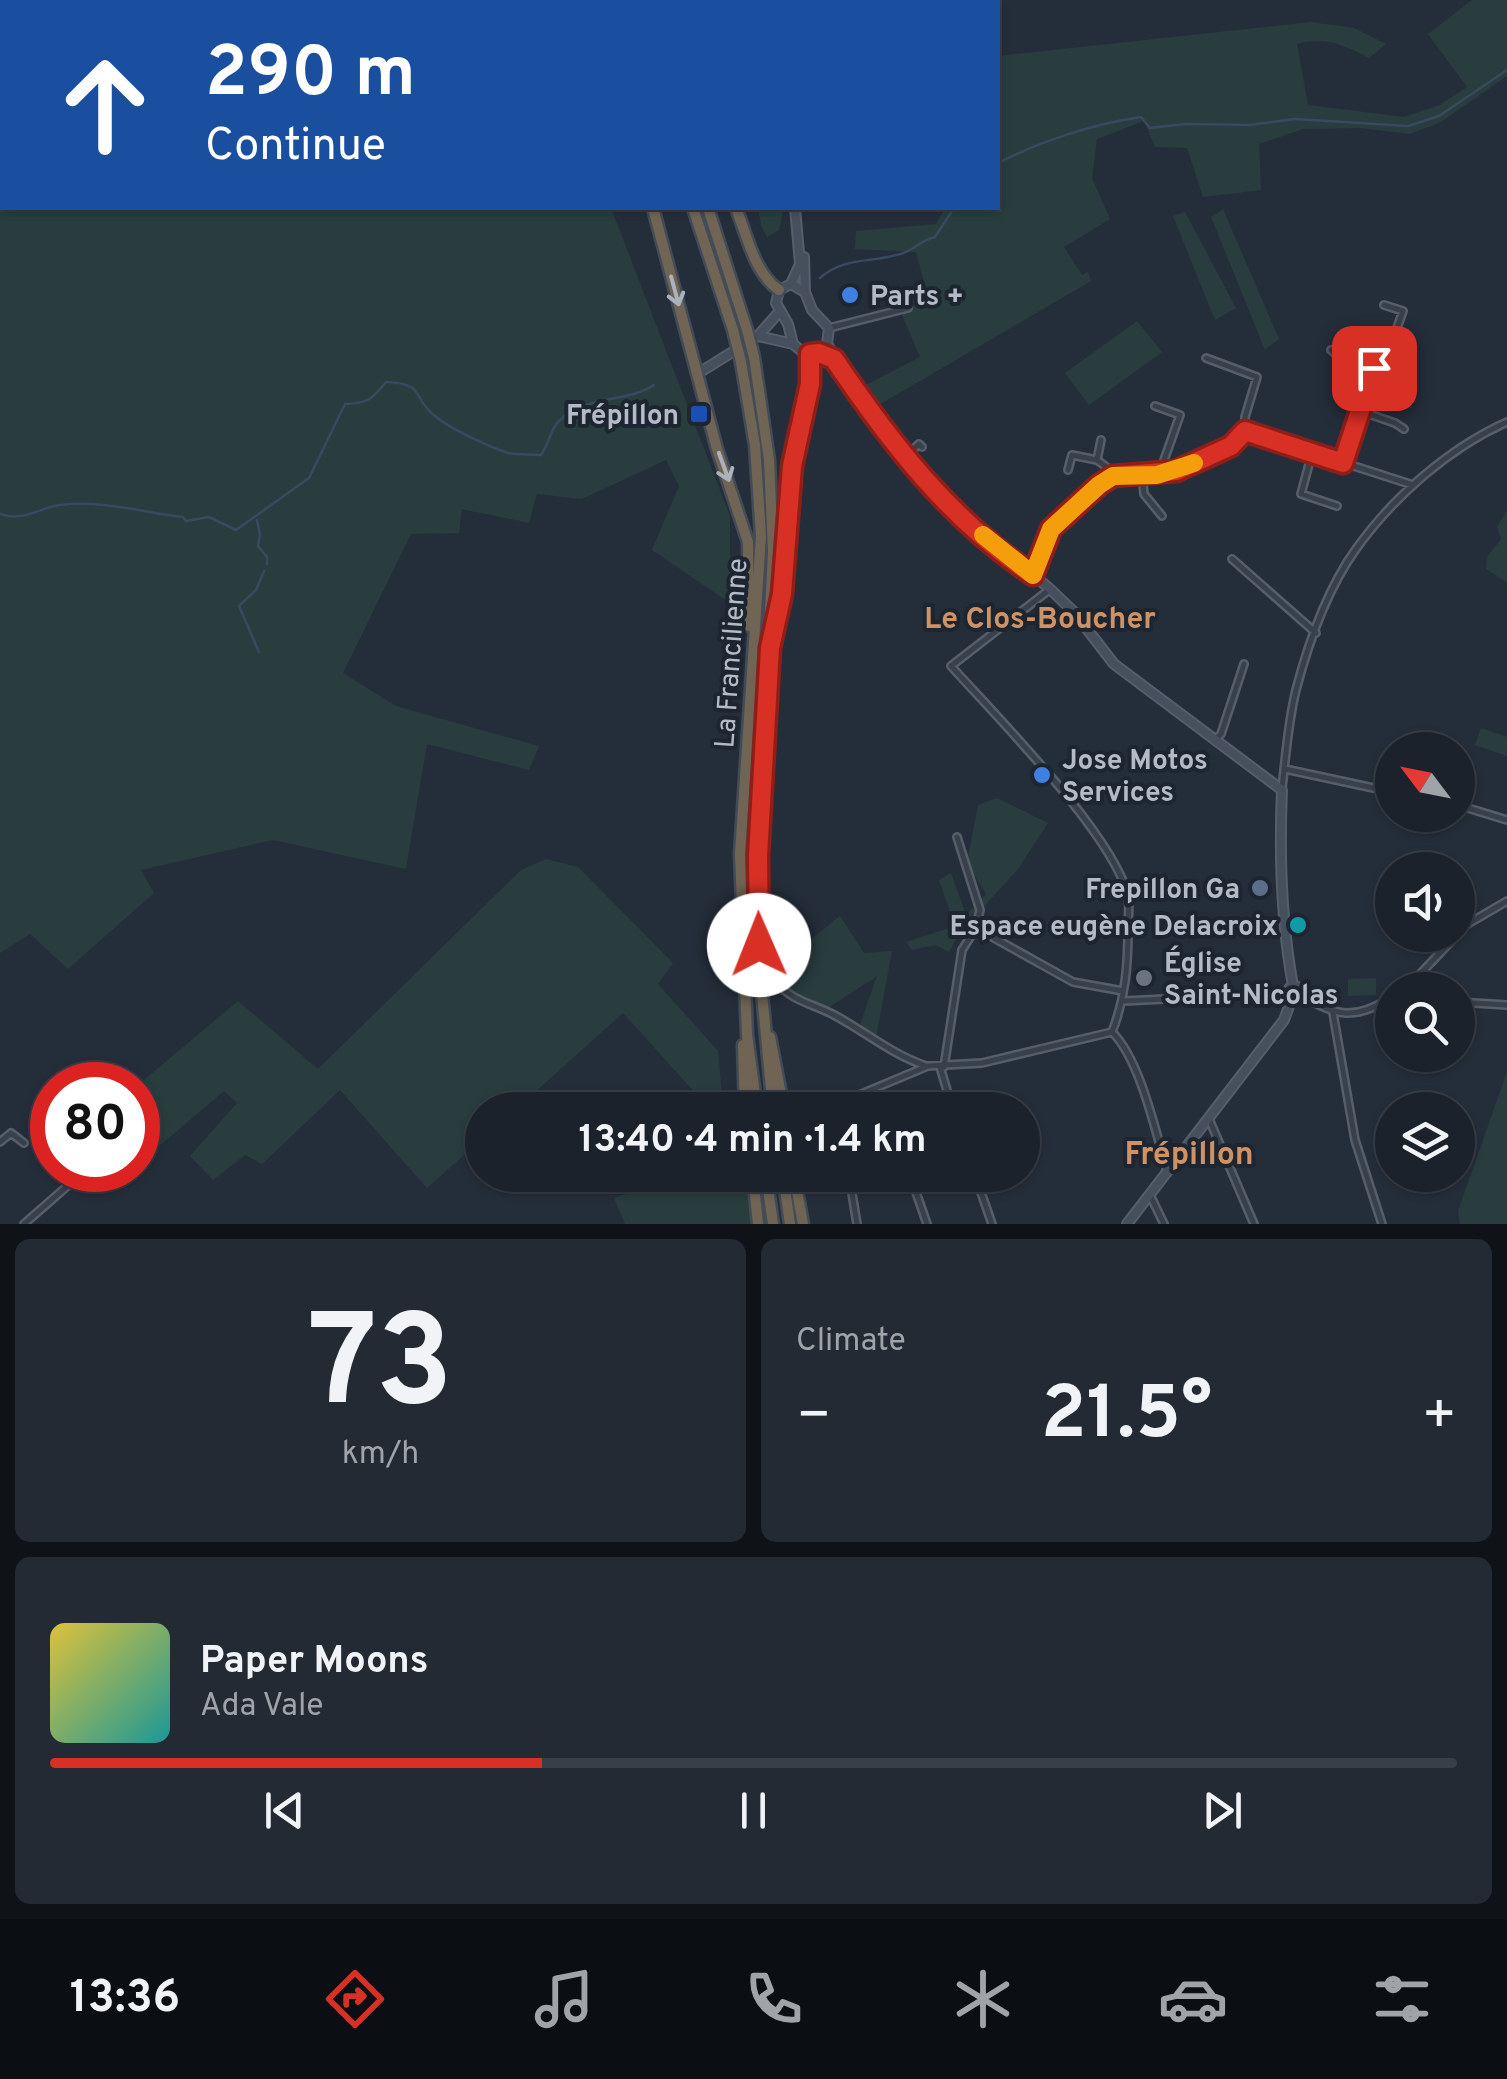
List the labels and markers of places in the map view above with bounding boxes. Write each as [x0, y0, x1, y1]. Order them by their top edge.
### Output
place label: Parts + [870, 280, 964, 316]
marker: Parts + [839, 284, 861, 306]
pin [1332, 326, 1417, 411]
place label: Frépillon [566, 399, 679, 435]
marker: Frépillon [688, 403, 710, 425]
place label: Jose Motos Services [1062, 744, 1208, 812]
marker: Jose Motos Services [1031, 764, 1053, 786]
place label: Frepillon Ga [1085, 873, 1240, 909]
marker: Frepillon Ga [1249, 877, 1271, 899]
place label: Espace eugène Delacroix [950, 910, 1278, 946]
marker: Espace eugène Delacroix [1287, 914, 1309, 936]
place label: Église Saint-Nicolas [1164, 945, 1339, 1015]
marker: Église Saint-Nicolas [1133, 967, 1155, 989]

